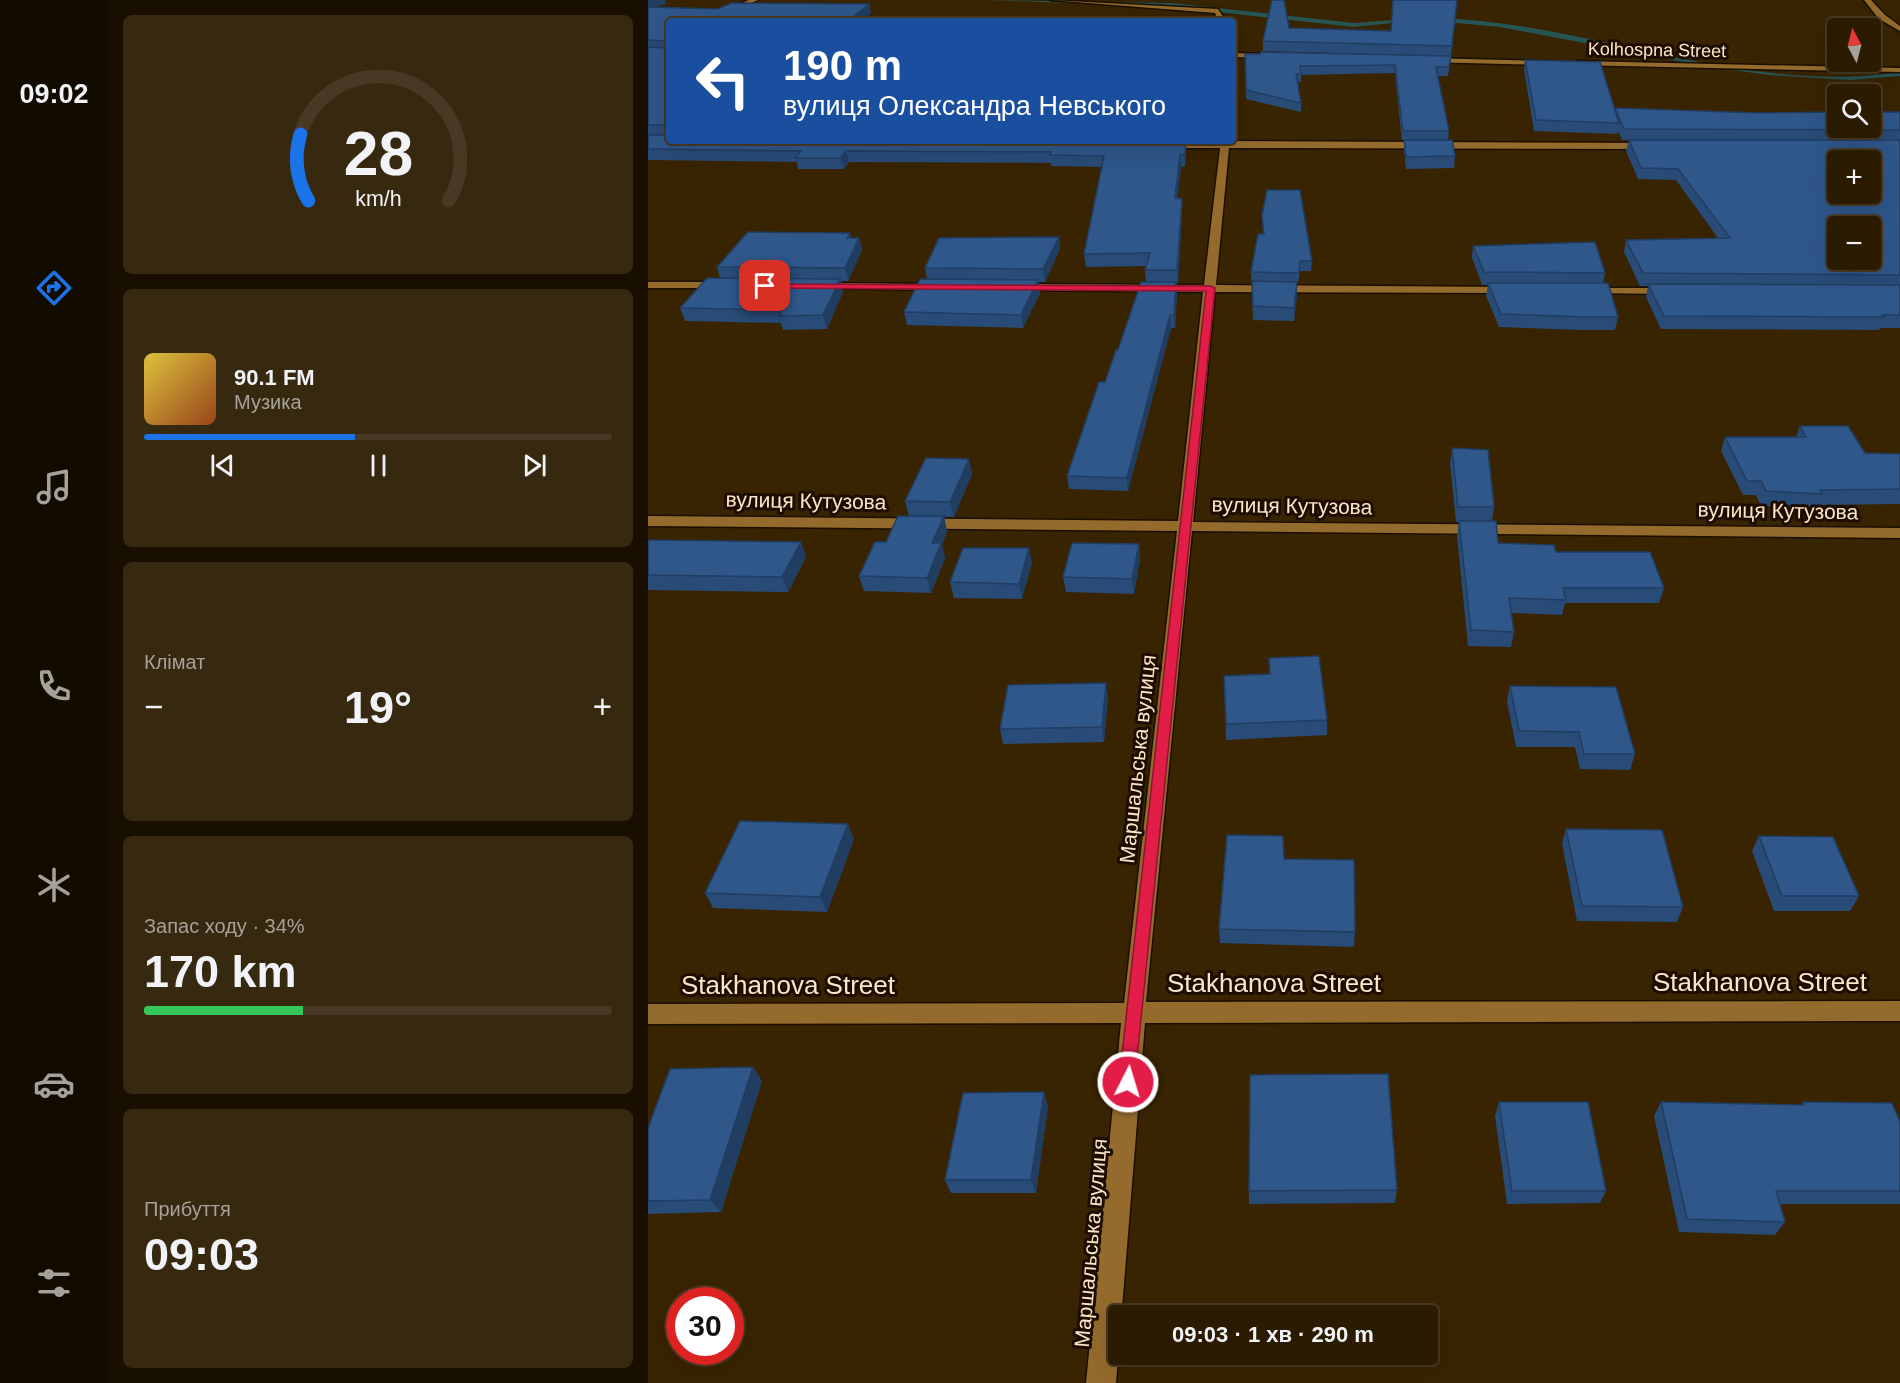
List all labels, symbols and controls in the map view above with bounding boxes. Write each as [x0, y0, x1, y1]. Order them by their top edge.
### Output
north arrow [1827, 18, 1881, 72]
map controls [1827, 18, 1881, 270]
street label: Kolhospna Street [1588, 39, 1726, 61]
icon: left [684, 42, 762, 120]
text: 190 m [783, 42, 902, 89]
text: 09:02 [19, 79, 89, 109]
button: search [1827, 84, 1881, 138]
text: вулиця Олександра Невського [783, 91, 1166, 121]
text: 28 [343, 119, 413, 188]
button: + [1827, 150, 1881, 204]
text: km/h [355, 188, 401, 212]
button: − [1827, 216, 1881, 270]
pin [739, 260, 790, 311]
icon: directions [33, 267, 75, 309]
icon: arrive [748, 269, 781, 302]
text: 90.1 FM [234, 365, 315, 390]
text: Музика [234, 391, 302, 413]
icon: previous [206, 449, 239, 482]
icon: pause [362, 449, 395, 482]
icon: next [518, 449, 551, 482]
icon: music [33, 466, 75, 508]
street label: вулиця Кутузова [725, 488, 887, 513]
street label: вулиця Кутузова [1211, 493, 1373, 518]
street label: вулиця Кутузова [1697, 498, 1859, 523]
text: Клімат [144, 651, 205, 673]
street label: Маршальська вулиця [1115, 654, 1160, 864]
icon: phone [33, 665, 75, 707]
text: 19° [344, 682, 412, 733]
text: − [144, 688, 163, 725]
text: + [593, 688, 612, 725]
icon: climate [33, 864, 75, 906]
text: Запас ходу · 34% [144, 915, 305, 937]
text: 170 km [144, 946, 297, 997]
street label: Stakhanova Street [1653, 967, 1868, 997]
street label: Stakhanova Street [1167, 968, 1382, 998]
street label: Stakhanova Street [681, 970, 896, 1000]
position arrow [1096, 1050, 1160, 1114]
icon: car [33, 1063, 75, 1105]
street label: Маршальська вулиця [1070, 1138, 1111, 1348]
text: Прибуття [144, 1198, 231, 1220]
text: 09:03 [144, 1229, 259, 1280]
icon: filters [33, 1262, 75, 1304]
speed limit sign: 30 [666, 1287, 744, 1365]
text: 09:03 · 1 хв · 290 m [1172, 1322, 1374, 1347]

